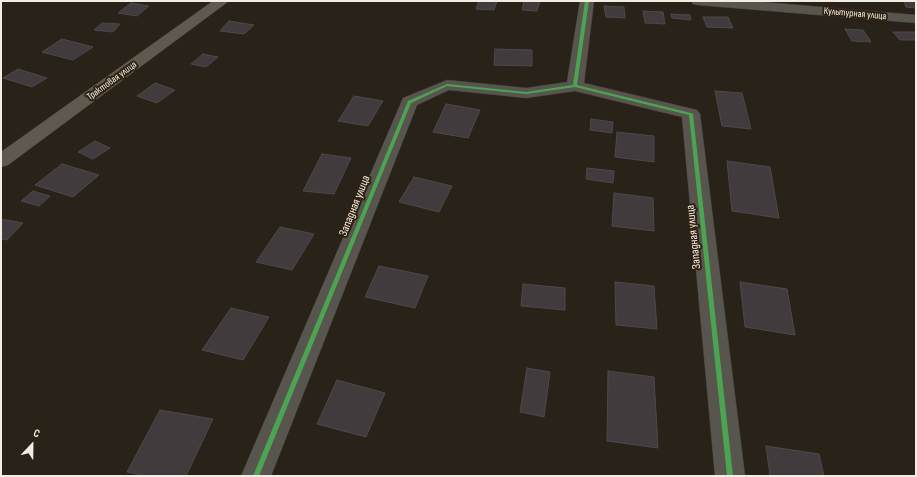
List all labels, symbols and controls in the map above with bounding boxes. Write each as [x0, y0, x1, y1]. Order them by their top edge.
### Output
street label: Культурная улица [823, 5, 887, 23]
street label: Трактовая улица [85, 59, 139, 103]
street label: Западная улица [336, 174, 374, 238]
street label: Западная улица [683, 204, 705, 270]
north arrow [12, 425, 52, 465]
text: С [32, 426, 42, 440]

